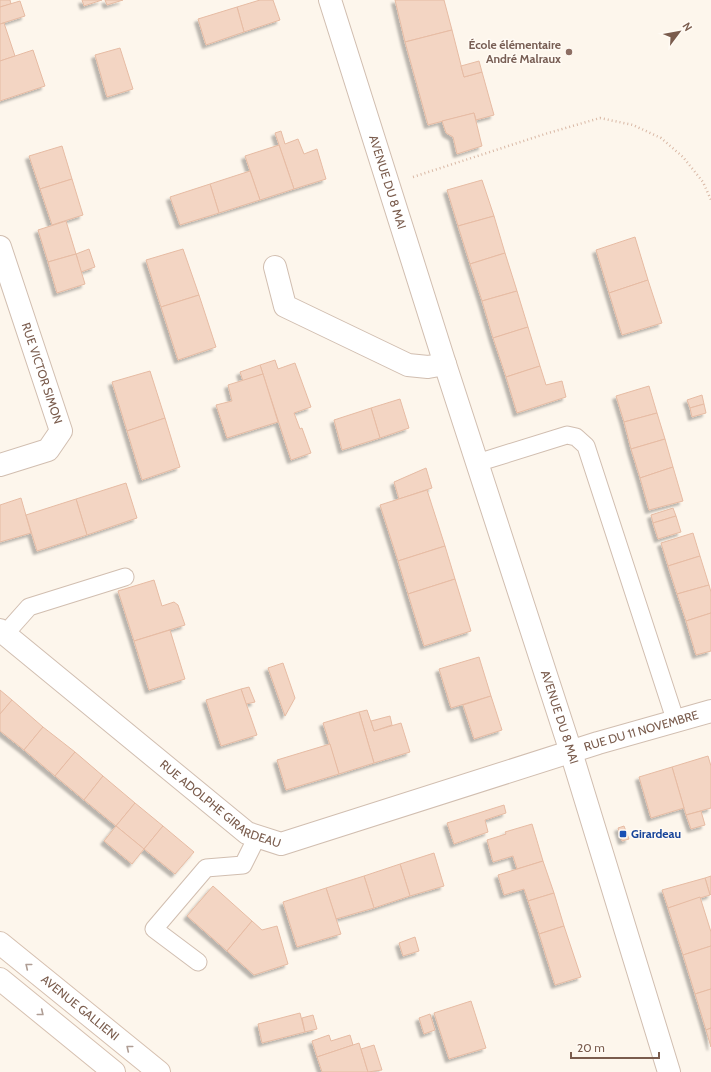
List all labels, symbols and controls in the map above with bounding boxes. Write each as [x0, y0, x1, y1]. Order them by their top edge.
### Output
north arrow [659, 12, 699, 52]
text: N [679, 20, 695, 34]
place label: École élémentaire André Malraux [468, 37, 561, 66]
marker: École élémentaire André Malraux [564, 47, 574, 57]
street label: AVENUE DU 8 MAI [366, 133, 410, 231]
street label: RUE VICTOR SIMON [19, 320, 66, 426]
street label: AVENUE DU 8 MAI [538, 668, 582, 766]
street label: RUE DU 11 NOVEMBRE [582, 707, 700, 754]
street label: RUE ADOLPHE GIRARDEAU [157, 757, 283, 850]
place label: Girardeau [631, 826, 681, 841]
marker: Girardeau [618, 829, 628, 839]
one-way arrow [25, 964, 32, 971]
street label: AVENUE GALLIENI [38, 971, 122, 1044]
one-way arrow [37, 1008, 44, 1015]
scale bar [571, 1034, 659, 1060]
text: 20 m [577, 1040, 605, 1055]
one-way arrow [126, 1045, 133, 1052]

